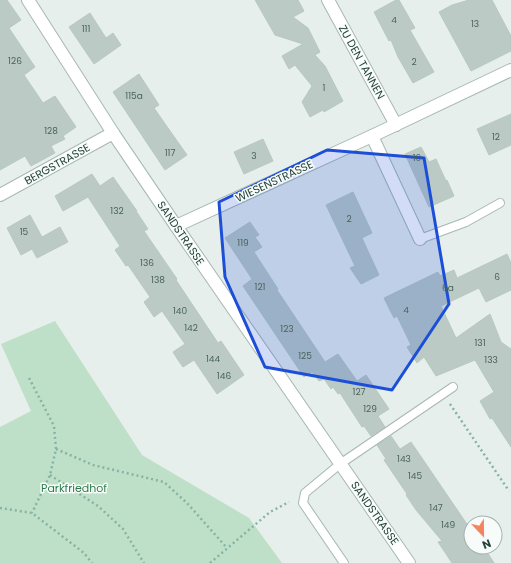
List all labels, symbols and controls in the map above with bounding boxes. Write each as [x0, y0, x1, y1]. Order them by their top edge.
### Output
house number: 4 [391, 14, 397, 26]
house number: 13 [471, 18, 479, 30]
street label: ZU DEN TANNEN [335, 22, 389, 102]
house number: 111 [82, 23, 90, 35]
house number: 126 [8, 55, 22, 67]
house number: 2 [411, 56, 417, 68]
house number: 1 [323, 82, 326, 94]
house number: 115a [125, 90, 143, 102]
house number: 128 [44, 125, 58, 137]
house number: 12 [492, 131, 500, 143]
street label: BERGSTRASSE [21, 139, 93, 189]
house number: 117 [165, 147, 175, 159]
house number: 3 [251, 150, 257, 162]
house number: 10 [413, 152, 422, 164]
street label: WIESENSTRASSE [233, 156, 315, 206]
street label: SANDSTRASSE [154, 198, 208, 268]
house number: 132 [110, 205, 124, 217]
house number: 2 [346, 213, 352, 225]
house number: 15 [20, 226, 29, 238]
house number: 119 [237, 237, 249, 249]
house number: 136 [140, 257, 154, 269]
house number: 6 [494, 271, 500, 283]
house number: 138 [151, 274, 165, 286]
house number: 121 [255, 281, 266, 293]
house number: 6a [442, 282, 454, 294]
house number: 4 [403, 304, 409, 316]
house number: 140 [173, 305, 187, 317]
house number: 142 [184, 322, 198, 334]
house number: 123 [280, 323, 294, 335]
house number: 131 [474, 337, 486, 349]
house number: 125 [298, 350, 312, 362]
house number: 144 [206, 353, 220, 365]
house number: 133 [484, 354, 498, 366]
house number: 146 [217, 370, 231, 382]
house number: 127 [353, 386, 366, 398]
house number: 129 [363, 403, 377, 415]
house number: 143 [397, 453, 411, 465]
house number: 145 [408, 470, 422, 482]
street label: SANDSTRASSE [347, 478, 403, 548]
park label: Parkfriedhof [41, 480, 107, 496]
house number: 147 [429, 502, 443, 514]
north arrow [463, 515, 503, 555]
house number: 149 [441, 519, 455, 531]
text: N [480, 535, 494, 553]

